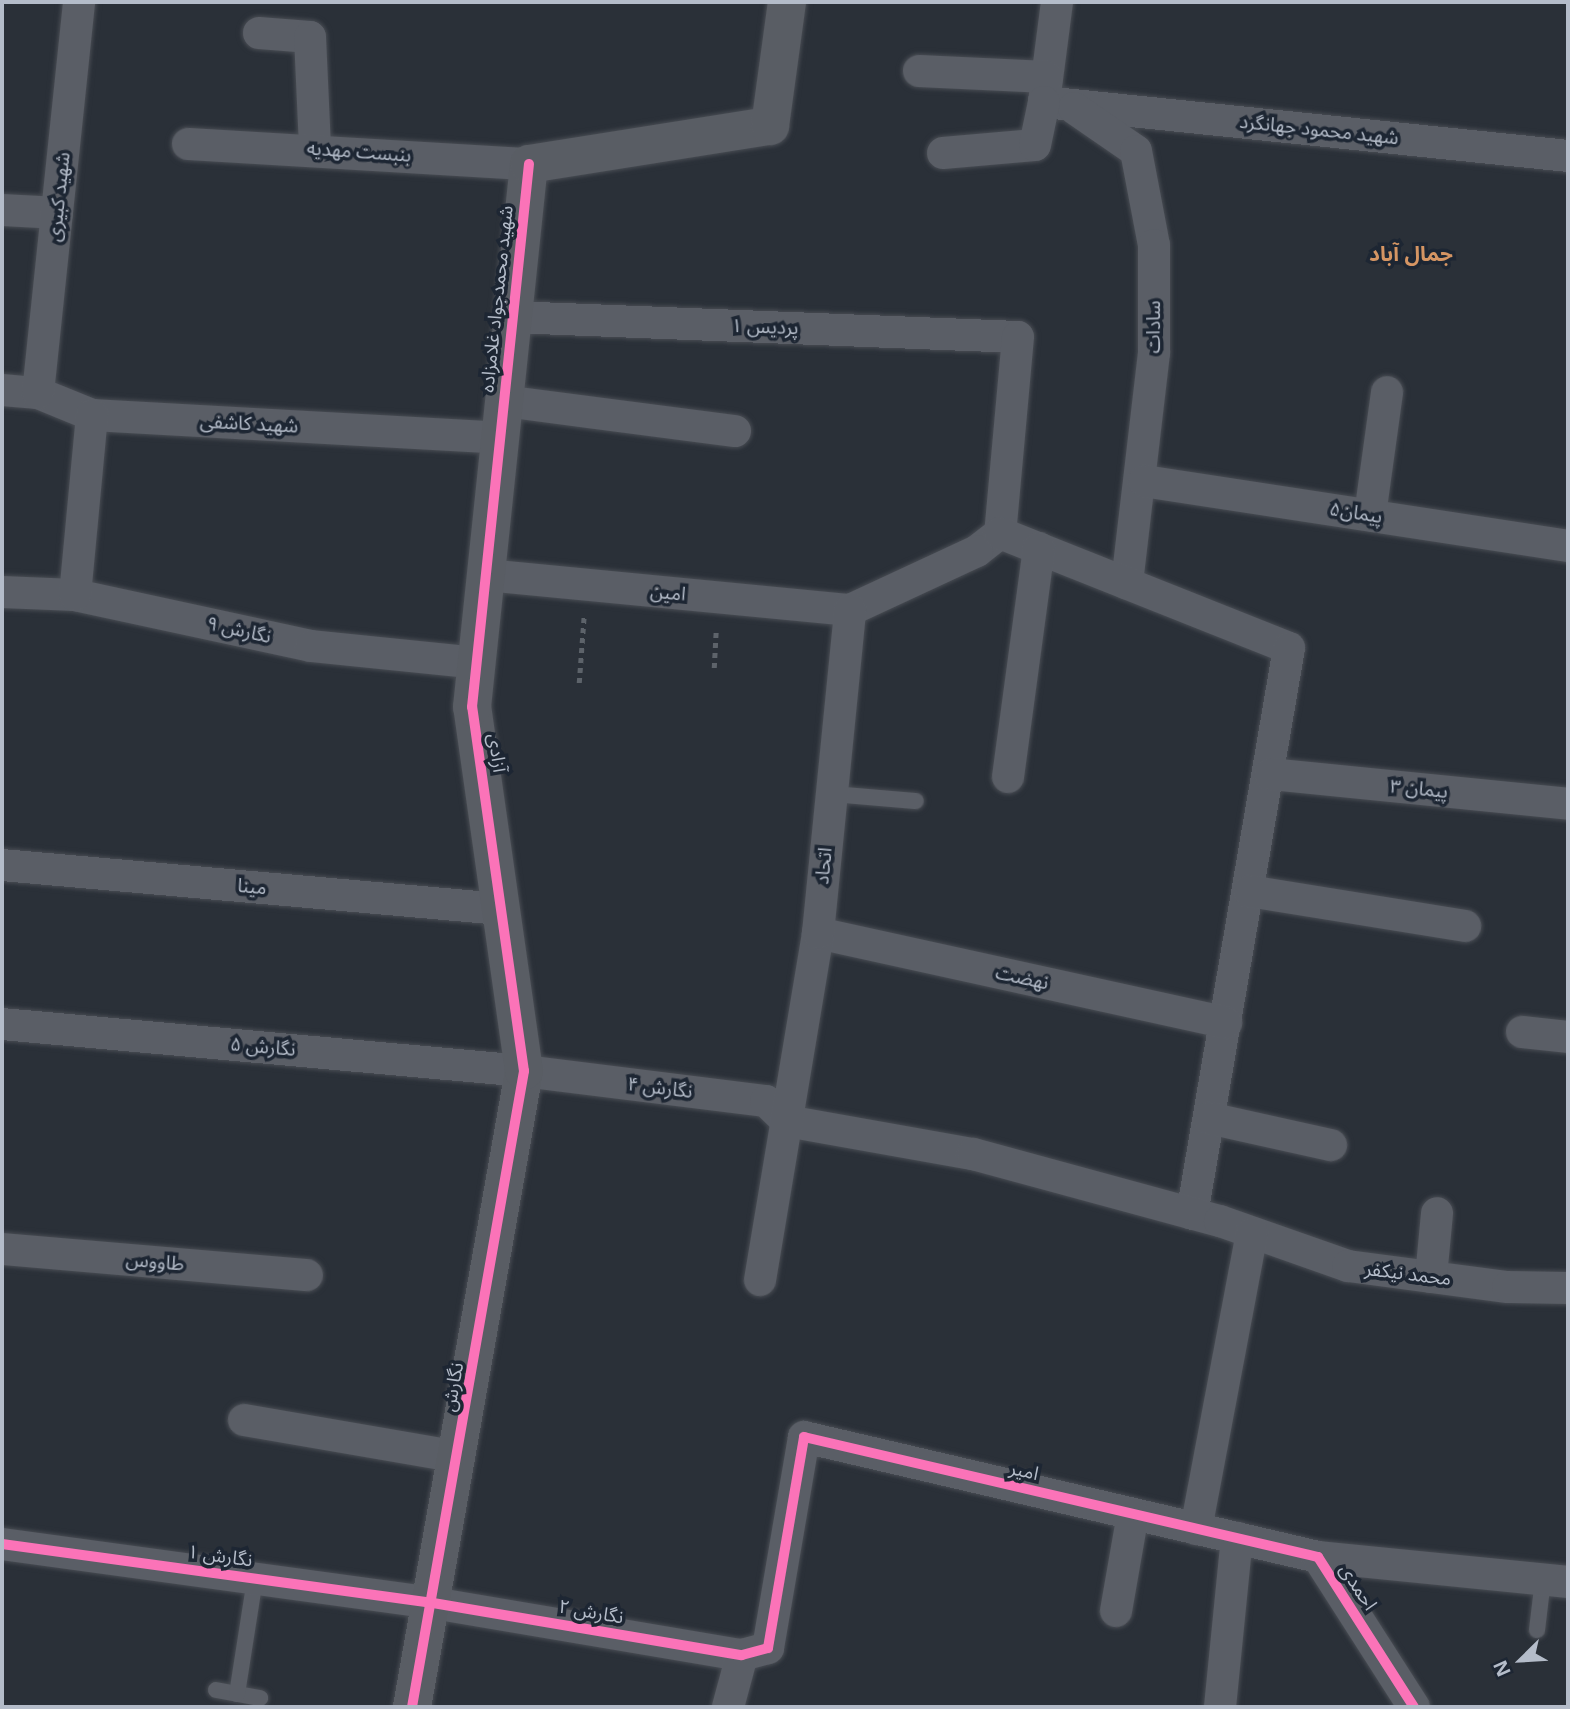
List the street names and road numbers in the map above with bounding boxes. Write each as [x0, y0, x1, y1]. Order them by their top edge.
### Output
street label: شهید محمود جهانگرد [1238, 110, 1400, 150]
street label: بنبست مهدیه [306, 137, 412, 167]
street label: شهید کبیری [43, 151, 75, 243]
street label: شهید محمدجواد غلامزاده [476, 204, 518, 394]
street label: سادات [1143, 301, 1165, 353]
street label: پردیس ۱ [731, 314, 799, 340]
street label: شهید کاشفی [199, 410, 299, 438]
street label: پیمان۵ [1328, 498, 1384, 528]
street label: امین [649, 580, 687, 606]
street label: نگارش ۹ [205, 612, 273, 648]
street label: آزادی [483, 732, 511, 774]
street label: پیمان ۳ [1389, 775, 1449, 803]
street label: اتحاد [811, 846, 837, 886]
street label: مینا [237, 874, 267, 900]
street label: نهضت [993, 961, 1051, 995]
street label: نگارش ۵ [229, 1033, 297, 1061]
street label: نگارش ۴ [626, 1073, 694, 1103]
street label: طاووس [125, 1248, 185, 1276]
street label: محمد نیکفر [1363, 1257, 1453, 1291]
street label: نگارش [437, 1361, 469, 1413]
street label: امیر [1007, 1457, 1041, 1485]
street label: نگارش ۱ [186, 1540, 254, 1572]
street label: احمدی [1334, 1559, 1382, 1615]
street label: نگارش ۲ [557, 1595, 625, 1629]

